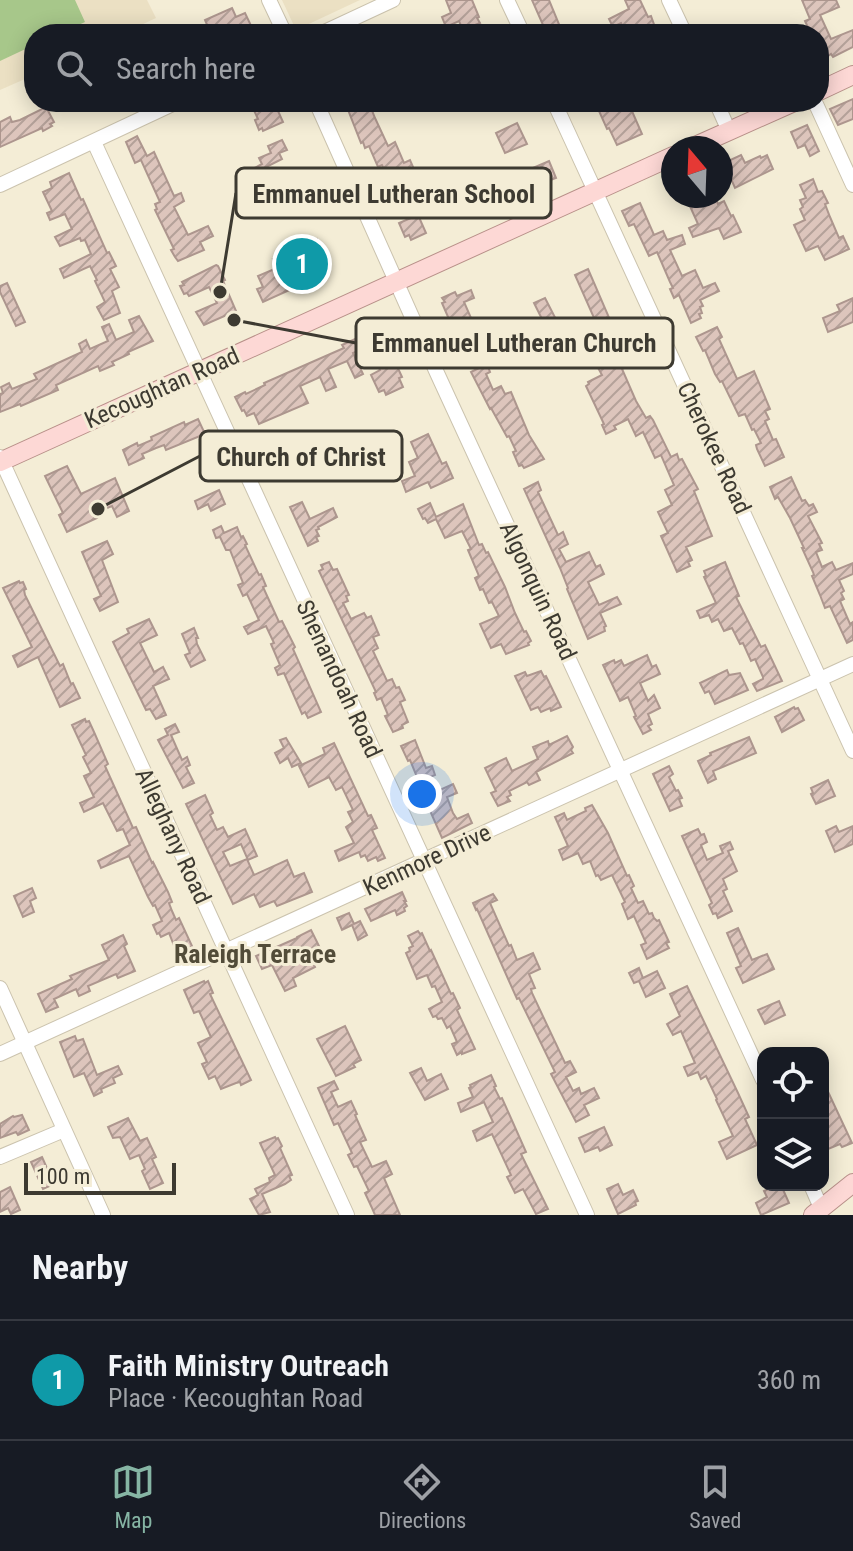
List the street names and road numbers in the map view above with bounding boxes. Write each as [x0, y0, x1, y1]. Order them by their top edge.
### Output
street label: Kecoughtan Road [80, 341, 244, 435]
street label: Cherokee Road [671, 378, 757, 518]
street label: Algonquin Road [494, 517, 582, 665]
street label: Shenandoah Road [290, 596, 388, 762]
street label: Alleghany Road [129, 764, 217, 908]
street label: Kenmore Drive [359, 818, 495, 902]

